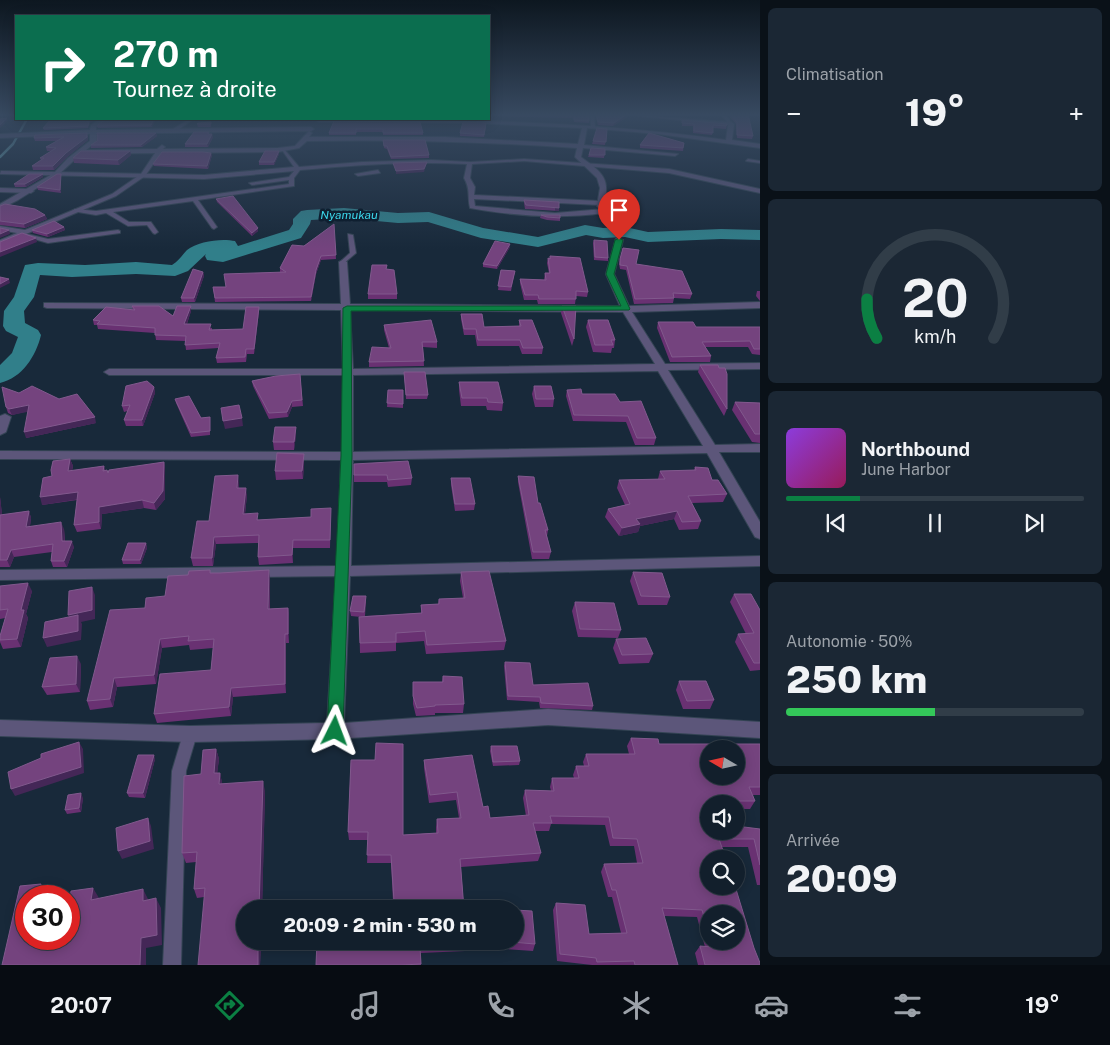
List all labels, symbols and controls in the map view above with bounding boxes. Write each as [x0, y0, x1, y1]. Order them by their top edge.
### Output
text: 270 m [113, 34, 219, 75]
icon: right [30, 35, 95, 100]
text: Climatisation [786, 65, 883, 84]
text: Tournez à droite [113, 76, 277, 102]
text: 19° [905, 90, 965, 135]
text: − [786, 97, 802, 130]
text: + [1068, 97, 1084, 130]
pin [598, 189, 640, 240]
icon: arrive [605, 196, 633, 224]
water label: Nyamukau [320, 208, 378, 222]
text: 20 [902, 268, 968, 329]
text: km/h [914, 326, 956, 347]
text: Northbound [861, 438, 970, 460]
text: June Harbor [861, 460, 951, 479]
icon: previous [822, 509, 850, 537]
icon: pause [921, 509, 949, 537]
icon: next [1020, 509, 1048, 537]
text: Autonomie · 50% [786, 632, 912, 651]
text: 250 km [786, 657, 927, 702]
position arrow [308, 704, 360, 756]
north arrow [700, 740, 745, 785]
map controls [700, 740, 745, 950]
button: sound [700, 795, 745, 840]
text: Arrivée [786, 831, 840, 850]
button: search [700, 850, 745, 895]
text: 20:09 [786, 856, 898, 901]
speed limit sign: 30 [15, 885, 80, 950]
button: layers [700, 905, 745, 950]
text: 20:09 · 2 min · 530 m [283, 914, 477, 936]
icon: directions [212, 988, 247, 1023]
icon: music [348, 988, 383, 1023]
icon: phone [483, 988, 518, 1023]
icon: climate [619, 988, 654, 1023]
icon: car [754, 988, 789, 1023]
icon: filters [890, 988, 925, 1023]
text: 20:07 [50, 992, 112, 1018]
text: 19° [1025, 992, 1060, 1018]

